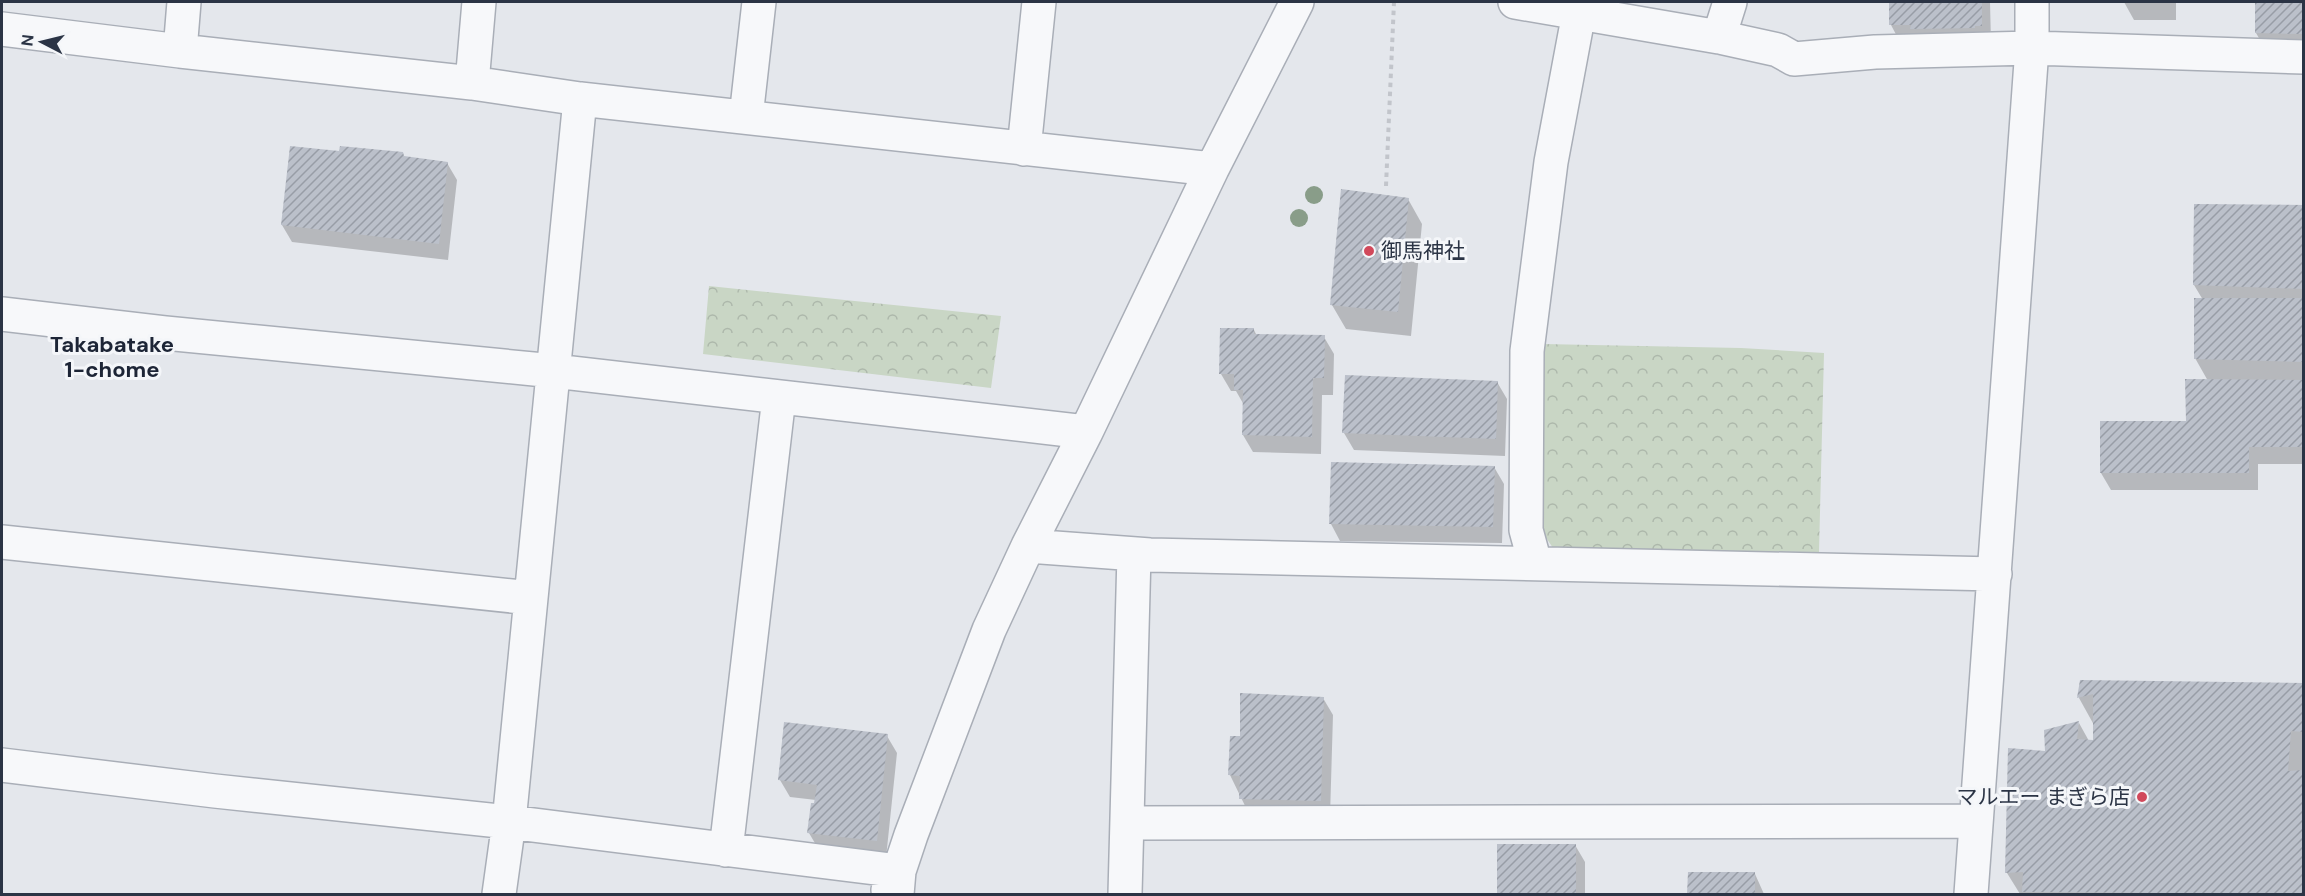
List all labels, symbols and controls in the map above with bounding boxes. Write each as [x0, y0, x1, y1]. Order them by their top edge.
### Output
north arrow [12, 12, 72, 72]
text: N [16, 33, 39, 47]
place label: 御馬神社 [1381, 237, 1465, 265]
marker: 御馬神社 [1362, 244, 1376, 258]
district label: Takabatake 1-chome [50, 330, 174, 384]
place label: マルエー まぎら店 [1956, 783, 2130, 811]
marker: マルエー まぎら店 [2135, 790, 2149, 804]

